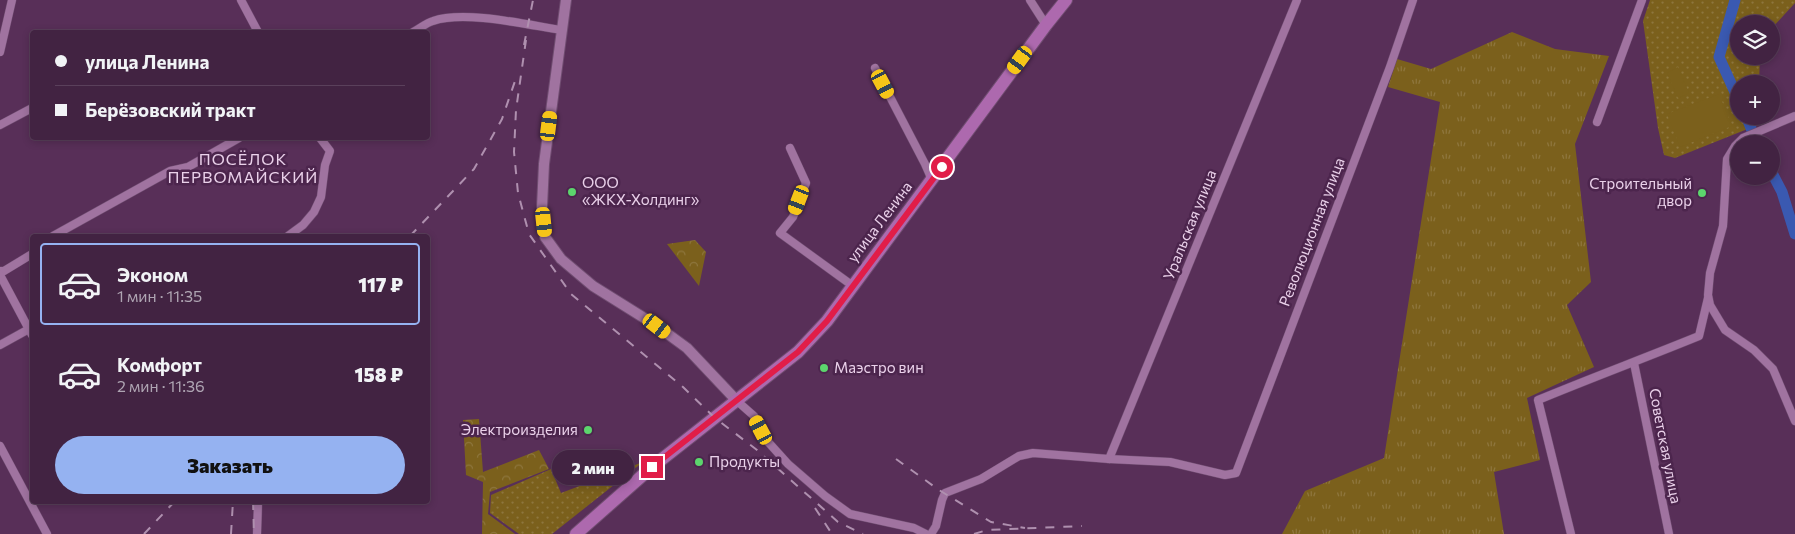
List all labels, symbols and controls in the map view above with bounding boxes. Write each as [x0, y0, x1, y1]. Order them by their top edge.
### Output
map controls [1730, 15, 1780, 185]
button: layers [1730, 15, 1780, 65]
car [1005, 43, 1034, 77]
text: улица Ленина [85, 50, 209, 73]
car [869, 67, 896, 101]
button: + [1730, 75, 1780, 125]
text: Берёзовский тракт [85, 98, 256, 121]
car [539, 110, 558, 142]
button: − [1730, 135, 1780, 185]
district label: ПОСЁЛОК ПЕРВОМАЙСКИЙ [168, 149, 318, 186]
street label: Революционная улица [1274, 155, 1348, 309]
route start [931, 156, 953, 178]
street label: Уральская улица [1159, 167, 1219, 282]
place label: ООО «ЖКХ-Холдинг» [582, 173, 700, 208]
place label: Строительный двор [1589, 174, 1692, 209]
street label: улица Ленина [843, 177, 915, 265]
car [786, 183, 811, 217]
marker: ООО «ЖКХ-Холдинг» [566, 186, 578, 198]
marker: Строительный двор [1696, 187, 1708, 199]
car [534, 206, 553, 238]
icon: car [57, 262, 102, 307]
text: Эконом [117, 263, 188, 286]
text: 117 ₽ [358, 273, 403, 296]
text: 1 мин · 11:35 [117, 286, 202, 305]
car [640, 311, 673, 341]
icon: car [57, 352, 102, 397]
text: Комфорт [117, 353, 202, 376]
place label: Маэстро вин [834, 358, 924, 376]
marker: Маэстро вин [818, 362, 830, 374]
text: 158 ₽ [355, 363, 403, 386]
text: 2 мин · 11:36 [117, 376, 205, 395]
street label: Советская улица [1646, 387, 1686, 505]
car [747, 413, 774, 447]
place label: Электроизделия [461, 420, 578, 438]
marker: Электроизделия [582, 424, 594, 436]
button: Заказать [55, 436, 405, 494]
callout: 2 мин [552, 450, 634, 484]
place label: Продукты [709, 452, 780, 470]
route end [641, 456, 663, 478]
marker: Продукты [693, 456, 705, 468]
text: 2 мин [571, 458, 615, 477]

